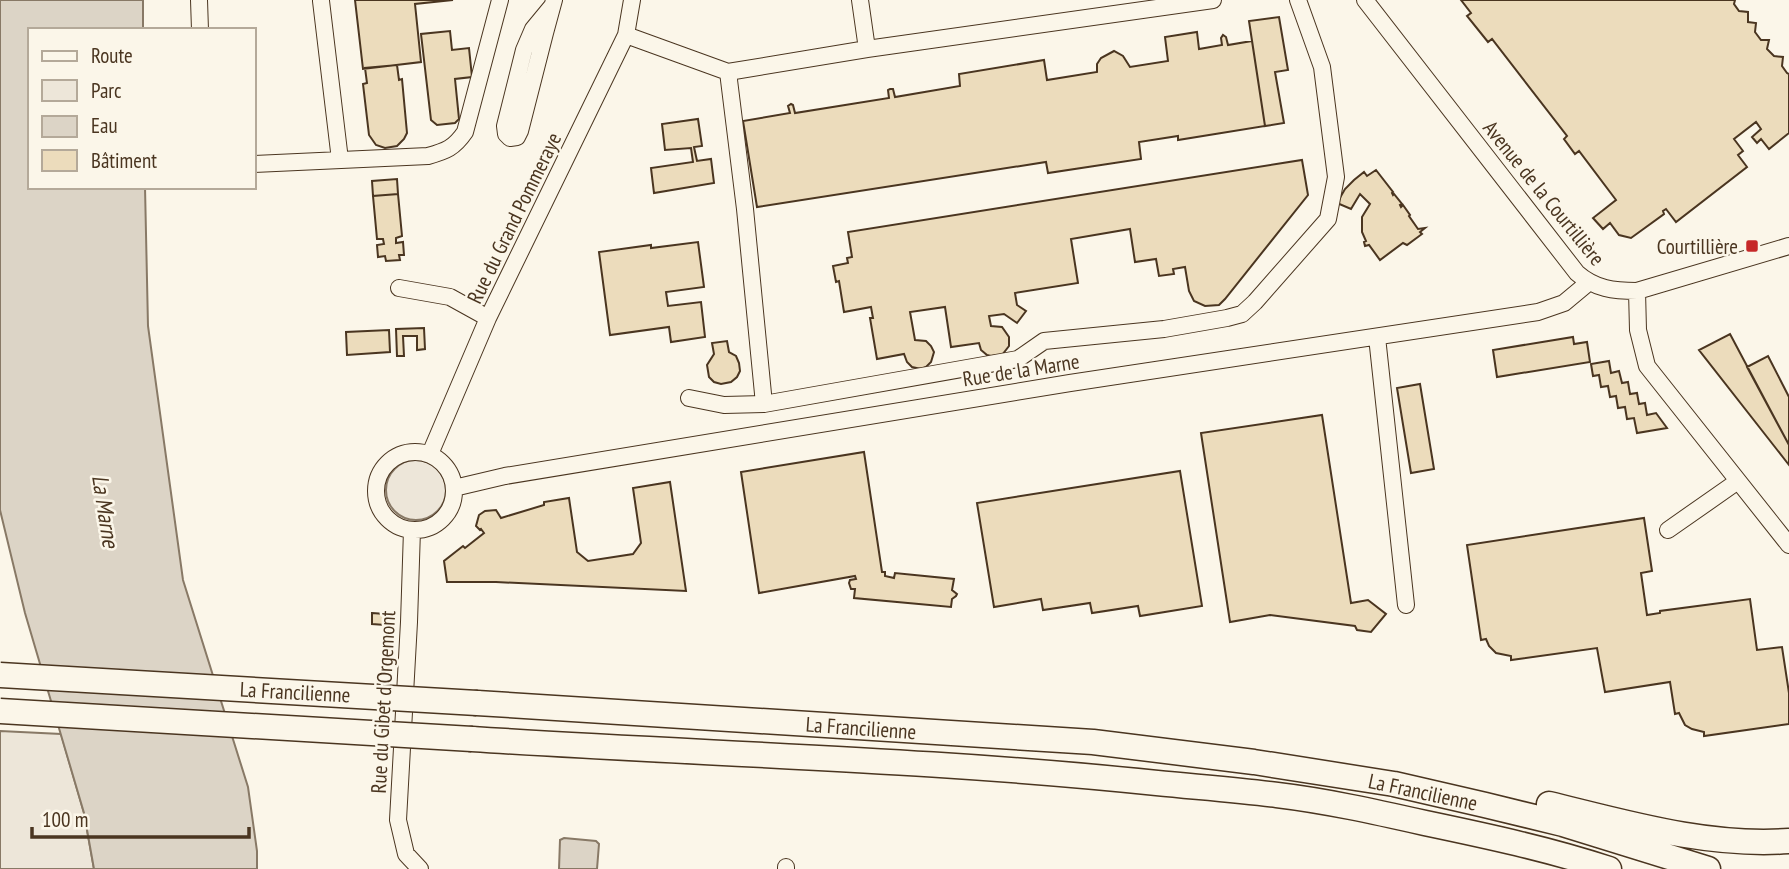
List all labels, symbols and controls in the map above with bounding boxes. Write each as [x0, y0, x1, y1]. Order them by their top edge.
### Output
legend [28, 28, 256, 189]
text: Route [91, 42, 133, 69]
text: Parc [91, 77, 122, 104]
text: Eau [91, 112, 118, 139]
street label: Avenue de la Courtillière [1477, 115, 1611, 271]
street label: Rue du Grand Pommeraye [461, 128, 567, 308]
text: Bâtiment [91, 147, 157, 174]
place label: Courtillière [1657, 233, 1738, 260]
marker: Courtillière [1744, 238, 1760, 254]
street label: Rue de la Marne [961, 347, 1081, 393]
water label: La Marne [86, 473, 126, 551]
street label: Rue du Gibet d'Orgemont [365, 610, 401, 794]
street label: La Francilienne [239, 676, 351, 708]
street label: La Francilienne [805, 711, 917, 745]
street label: La Francilienne [1366, 767, 1480, 817]
scale bar [32, 796, 248, 840]
text: 100 m [42, 806, 88, 833]

